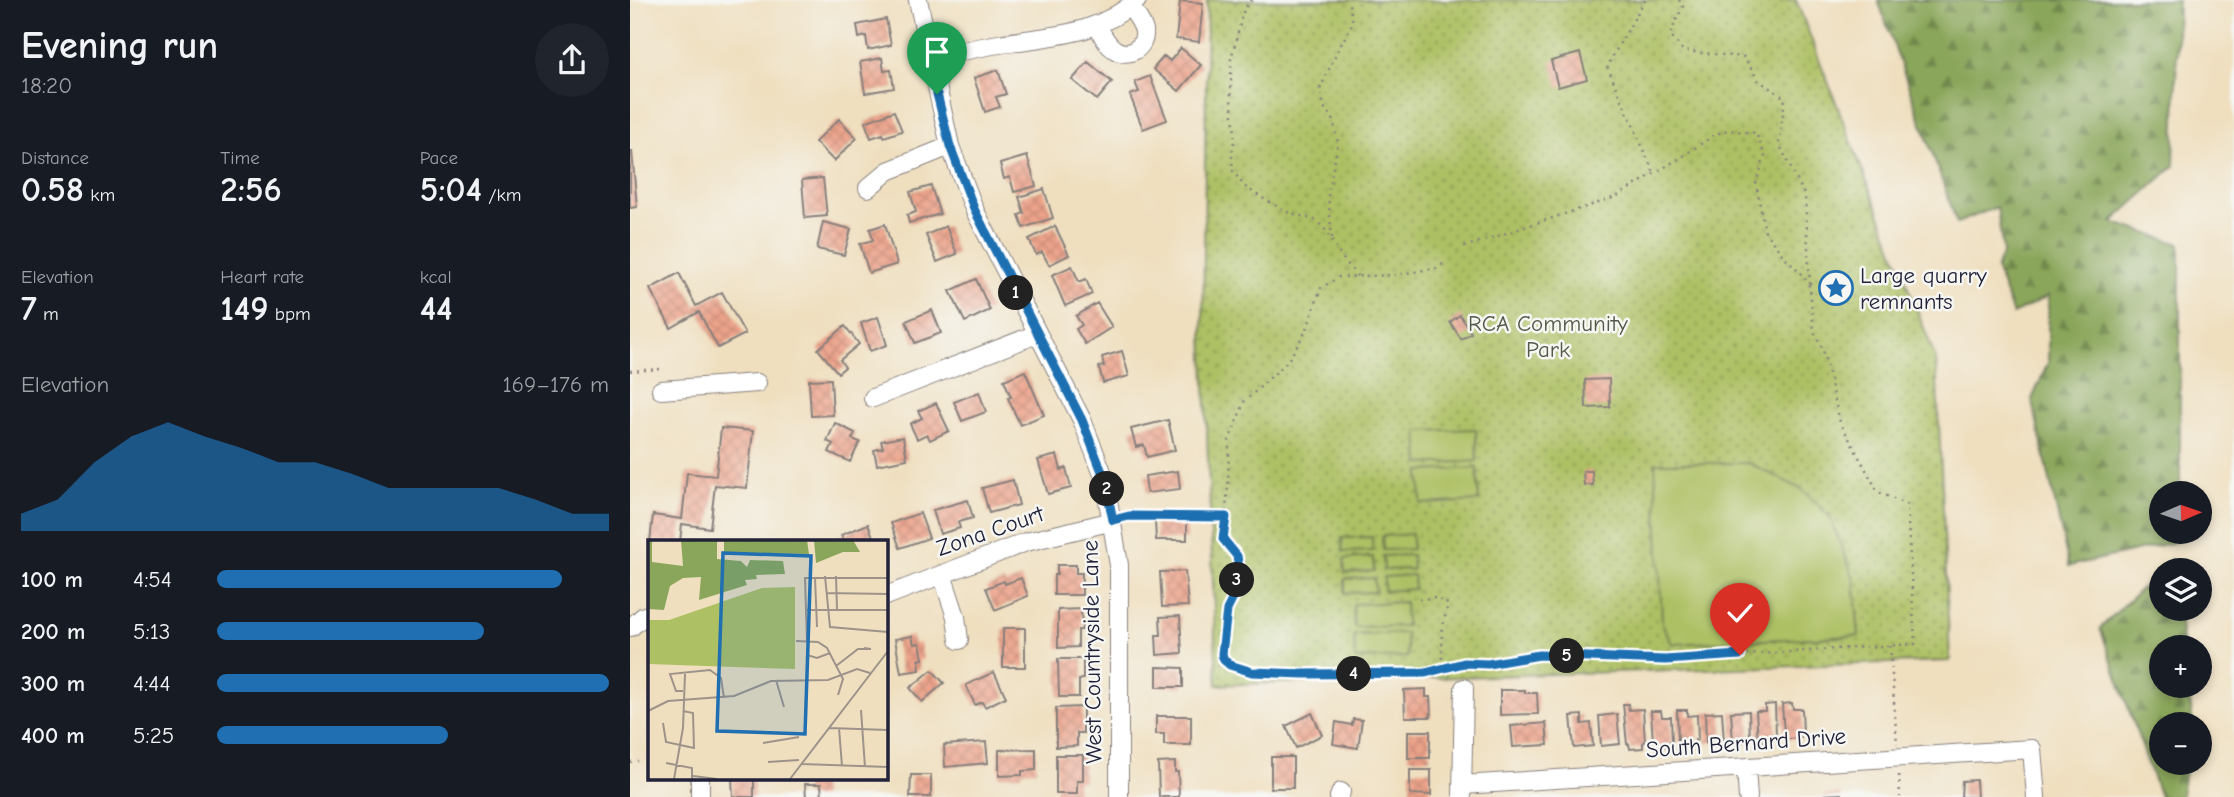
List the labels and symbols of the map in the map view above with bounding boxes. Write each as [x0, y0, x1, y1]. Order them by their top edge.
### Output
pin [907, 22, 967, 94]
place label: Large quarry remnants [1860, 262, 1988, 315]
place icon: Large quarry remnants [1817, 269, 1855, 307]
pin: 1 [998, 276, 1034, 310]
park label: RCA Community Park [1468, 310, 1629, 363]
pin: 2 [1090, 472, 1124, 506]
north arrow [2149, 481, 2212, 544]
street label: Zona Court [933, 500, 1048, 562]
inset map [648, 540, 887, 780]
street label: West Countryside Lane [1077, 540, 1107, 764]
pin: 3 [1220, 562, 1254, 598]
pin [1710, 583, 1770, 655]
pin: 5 [1550, 638, 1584, 674]
pin: 4 [1336, 656, 1372, 692]
street label: South Bernard Drive [1645, 723, 1847, 763]

